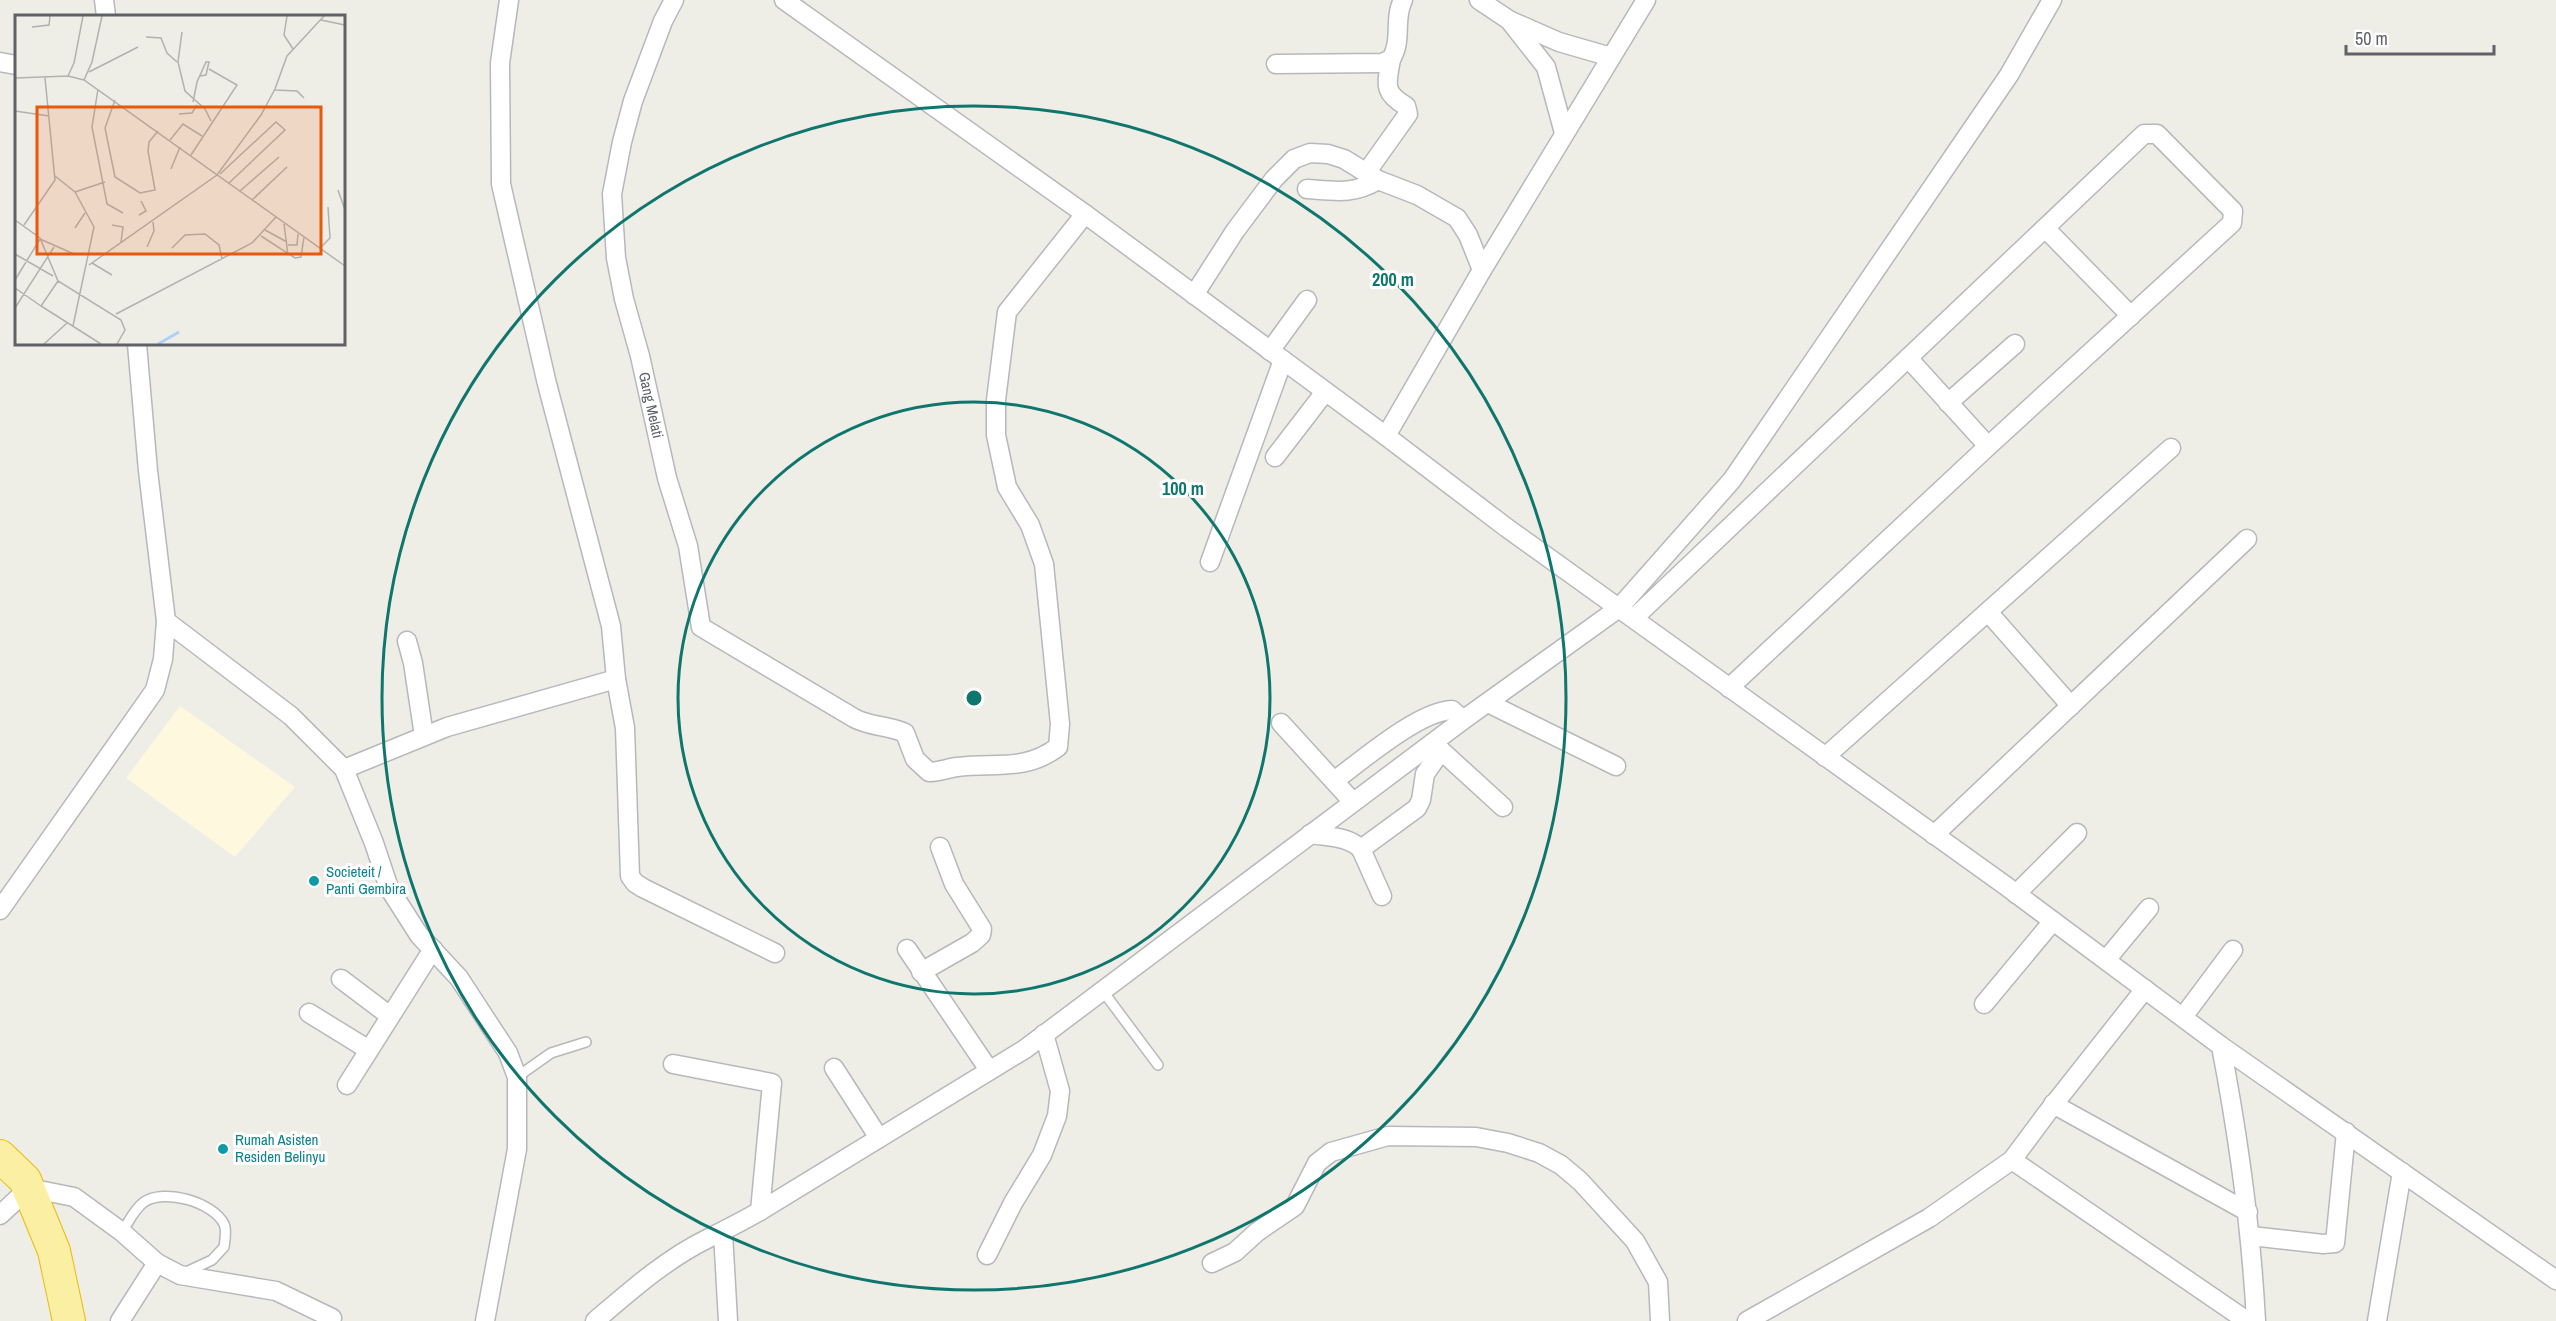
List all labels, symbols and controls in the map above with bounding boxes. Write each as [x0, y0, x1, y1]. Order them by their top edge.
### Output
inset map [15, 15, 345, 345]
scale bar [2346, 18, 2494, 56]
text: 50 m [2355, 26, 2388, 51]
text: 200 m [1372, 267, 1414, 292]
street label: Gang Melati [634, 370, 669, 440]
text: 100 m [1162, 476, 1204, 501]
centre of rings [964, 688, 984, 708]
place label: Societeit / Panti Gembira [326, 861, 406, 899]
marker: Societeit / Panti Gembira [307, 874, 321, 888]
place label: Rumah Asisten Residen Belinyu [235, 1129, 325, 1167]
marker: Rumah Asisten Residen Belinyu [216, 1142, 230, 1156]

